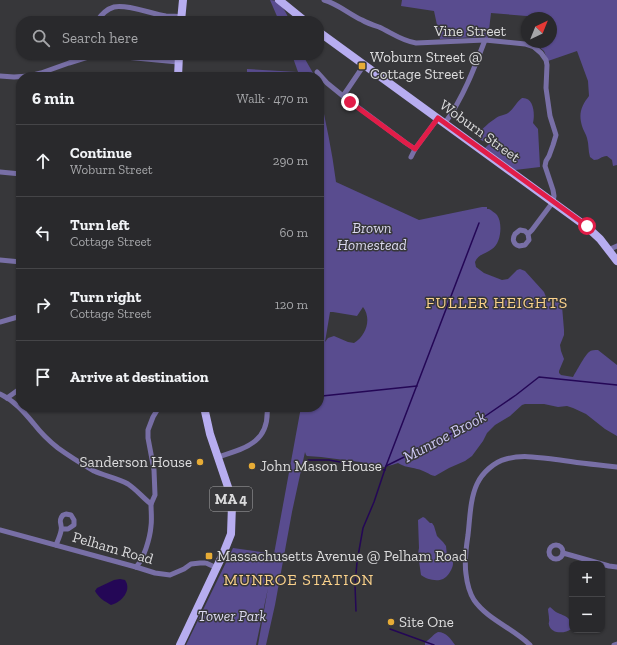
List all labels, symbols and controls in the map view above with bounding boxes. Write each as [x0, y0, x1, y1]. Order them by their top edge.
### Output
north arrow [521, 12, 557, 48]
search box [16, 16, 324, 60]
street label: Vine Street [433, 22, 507, 40]
icon: search [30, 27, 52, 49]
text: Search here [62, 29, 138, 47]
place label: Woburn Street @ Cottage Street [370, 48, 482, 83]
marker: Woburn Street @ Cottage Street [357, 61, 367, 71]
text: 6 min [32, 88, 74, 108]
text: Walk · 470 m [237, 91, 308, 106]
route end [341, 93, 359, 111]
street label: Woburn Street [436, 96, 524, 167]
text: Continue [70, 144, 132, 162]
icon: ahead [32, 150, 54, 172]
text: 290 m [273, 153, 308, 168]
text: Woburn Street [70, 162, 153, 177]
text: Turn left [70, 216, 130, 234]
route start [578, 217, 596, 235]
park label: Brown Homestead [337, 219, 407, 254]
icon: left [32, 222, 54, 244]
text: 60 m [279, 225, 308, 240]
text: Cottage Street [70, 234, 151, 249]
text: Turn right [70, 288, 141, 306]
district label: FULLER HEIGHTS [426, 293, 568, 312]
icon: right [32, 294, 54, 316]
text: 120 m [275, 297, 308, 312]
text: Cottage Street [70, 306, 151, 321]
icon: arrive [32, 366, 54, 388]
text: Arrive at destination [70, 368, 209, 386]
water label: Munroe Brook [400, 407, 489, 466]
place label: Sanderson House [80, 453, 192, 471]
marker: Sanderson House [195, 457, 205, 467]
place label: John Mason House [260, 457, 382, 475]
marker: John Mason House [247, 461, 257, 471]
road number: MA 4 [210, 487, 252, 511]
street label: Pelham Road [70, 528, 156, 568]
place label: Massachusetts Avenue @ Pelham Road [217, 547, 468, 565]
marker: Massachusetts Avenue @ Pelham Road [204, 551, 214, 561]
map controls [569, 561, 605, 633]
button: + [569, 561, 605, 597]
district label: MUNROE STATION [224, 570, 374, 589]
button: − [569, 597, 605, 633]
park label: Tower Park [198, 607, 266, 625]
place label: Site One [399, 613, 454, 631]
marker: Site One [386, 617, 396, 627]

